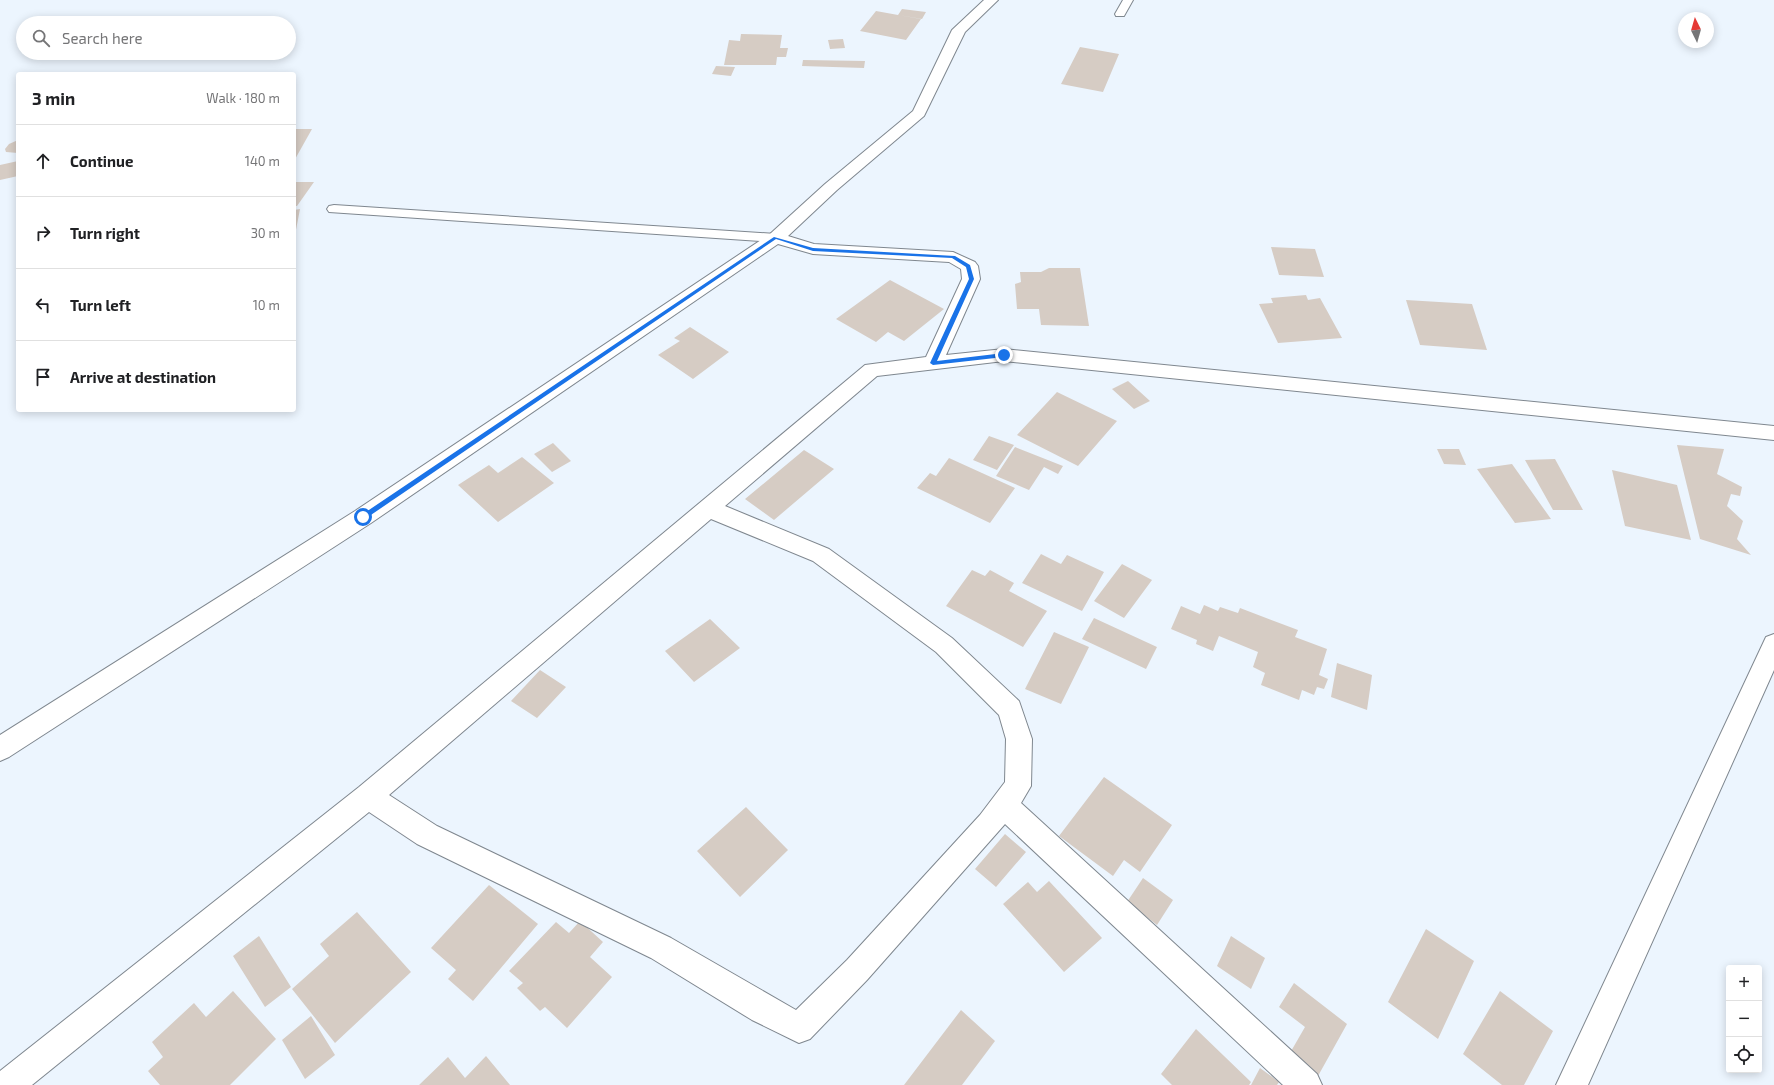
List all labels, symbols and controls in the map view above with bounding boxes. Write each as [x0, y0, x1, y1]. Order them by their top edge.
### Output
north arrow [1678, 12, 1714, 48]
search box [16, 16, 296, 60]
icon: search [30, 27, 52, 49]
text: Search here [62, 29, 143, 47]
text: 3 min [32, 88, 75, 108]
text: Walk · 180 m [206, 90, 280, 106]
icon: ahead [32, 150, 54, 172]
text: Continue [70, 152, 133, 170]
text: 140 m [245, 153, 280, 169]
icon: right [32, 222, 54, 244]
text: Turn right [70, 224, 140, 242]
text: 30 m [251, 225, 280, 241]
icon: left [32, 294, 54, 316]
text: Turn left [70, 296, 131, 314]
text: 10 m [253, 297, 280, 313]
route end [995, 346, 1013, 364]
icon: arrive [32, 366, 54, 388]
text: Arrive at destination [70, 368, 216, 386]
route start [354, 508, 372, 526]
map controls [1726, 965, 1762, 1073]
button: + [1726, 965, 1762, 1001]
button: − [1726, 1001, 1762, 1037]
button: locate [1726, 1037, 1762, 1073]

